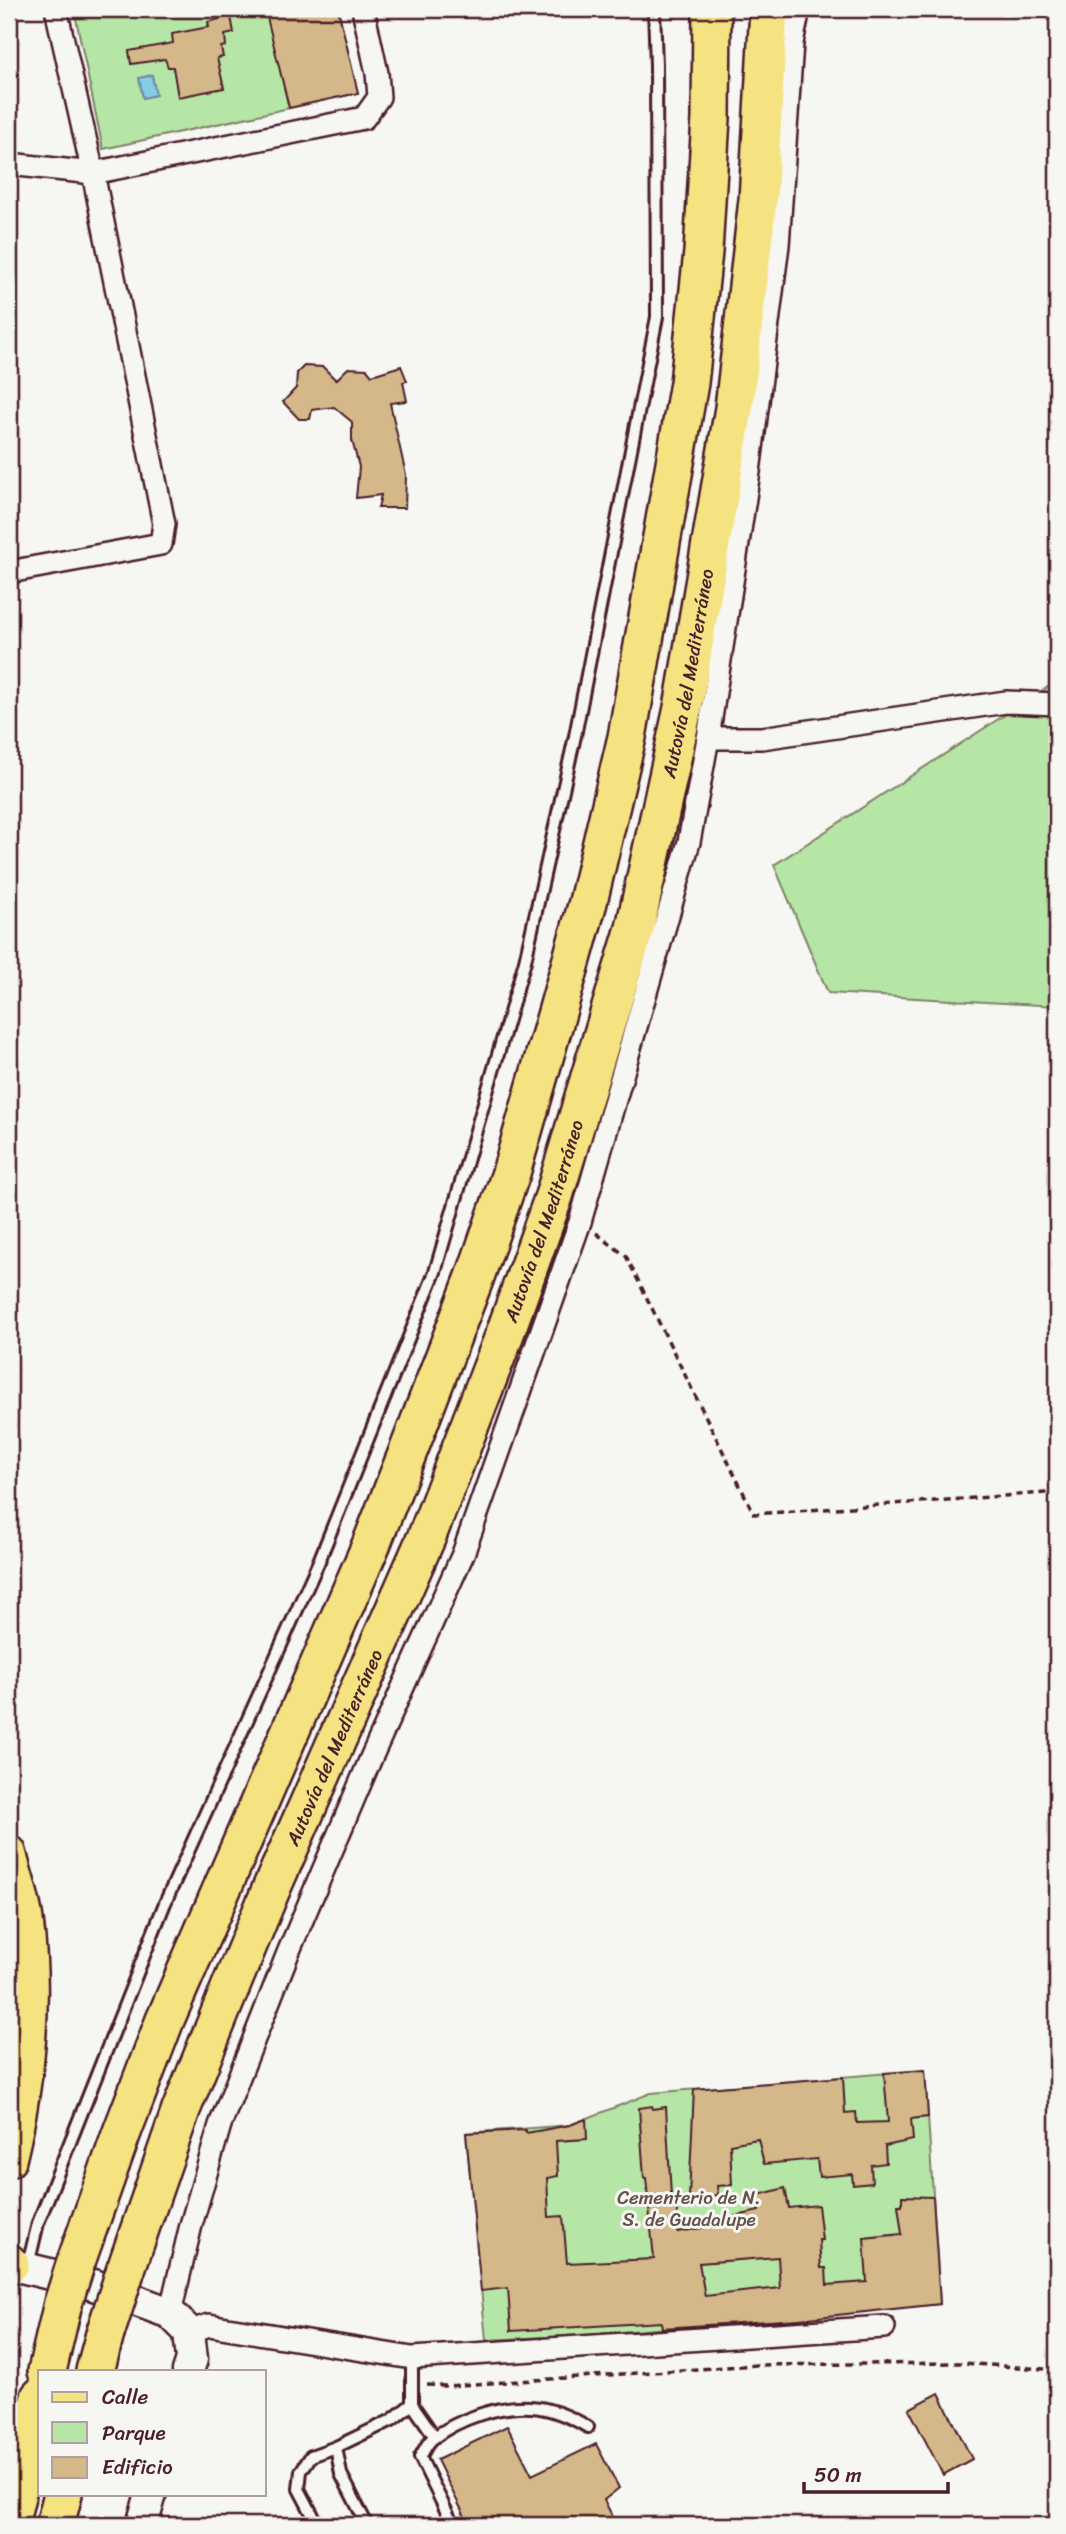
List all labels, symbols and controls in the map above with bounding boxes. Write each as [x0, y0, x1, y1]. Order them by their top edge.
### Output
street label: Autovía del Mediterráneo [652, 566, 723, 782]
street label: Autovía del Mediterráneo [494, 1116, 593, 1328]
street label: Autovía del Mediterráneo [276, 1644, 392, 1852]
park label: Cementerio de N. S. de Guadalupe [617, 2181, 761, 2236]
legend [38, 2370, 266, 2496]
text: Calle [102, 2378, 149, 2416]
text: Parque [102, 2414, 166, 2452]
text: Edificio [102, 2448, 173, 2486]
scale bar [804, 2450, 947, 2494]
text: 50 m [814, 2456, 862, 2494]

